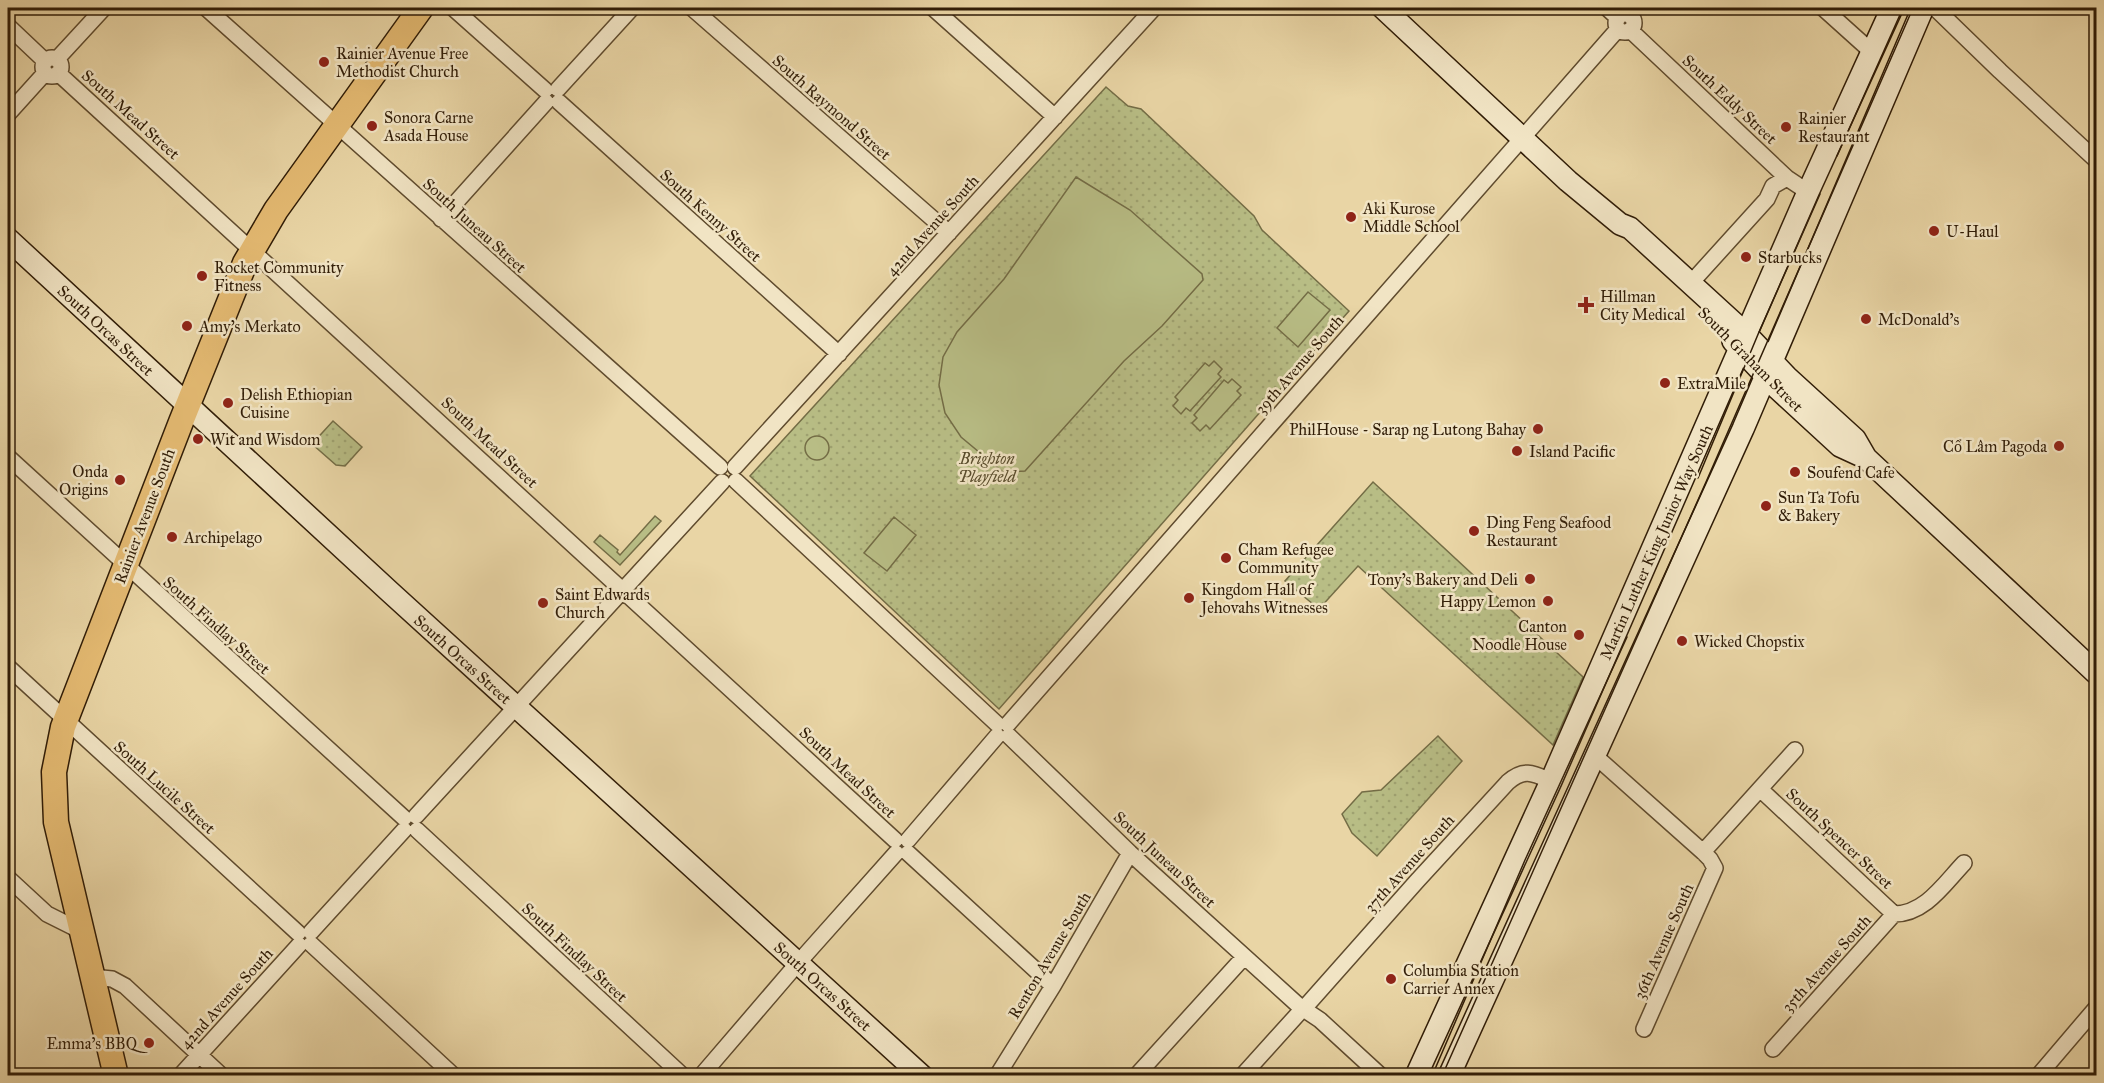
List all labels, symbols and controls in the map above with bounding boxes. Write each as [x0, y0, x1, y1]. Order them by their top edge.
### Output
place label: Rainier Avenue Free Methodist Church [336, 44, 469, 81]
street label: South Raymond Street [769, 51, 895, 164]
street label: South Eddy Street [1679, 51, 1781, 148]
marker: Rainier Avenue Free Methodist Church [317, 55, 331, 69]
street label: South Mead Street [78, 66, 184, 163]
place label: Sonora Carne Asada House [383, 108, 474, 145]
place label: Rainier Restaurant [1798, 109, 1870, 146]
marker: Sonora Carne Asada House [365, 119, 379, 133]
marker: Rainier Restaurant [1779, 120, 1793, 134]
street label: South Kenny Street [656, 165, 765, 266]
street label: 42nd Avenue South [882, 171, 983, 280]
street label: South Juneau Street [418, 174, 530, 278]
place label: Aki Kurose Middle School [1362, 199, 1460, 236]
marker: Aki Kurose Middle School [1344, 210, 1358, 224]
place label: U-Haul [1946, 222, 1999, 241]
marker: U-Haul [1927, 224, 1941, 238]
place label: Starbucks [1758, 248, 1822, 267]
marker: Starbucks [1739, 250, 1753, 264]
place label: Rocket Community Fitness [214, 258, 344, 295]
marker: Rocket Community Fitness [195, 269, 209, 283]
street label: South Orcas Street [54, 281, 158, 380]
place label: Hillman City Medical [1600, 287, 1686, 324]
marker: Hillman City Medical [1577, 296, 1595, 314]
street label: South Graham Street [1694, 303, 1807, 416]
place label: McDonald's [1878, 310, 1959, 329]
street label: 39th Avenue South [1251, 311, 1348, 418]
marker: McDonald's [1859, 312, 1873, 326]
place label: Amy's Merkato [198, 317, 301, 336]
marker: Amy's Merkato [180, 319, 194, 333]
place label: ExtraMile [1677, 374, 1746, 393]
marker: ExtraMile [1658, 376, 1672, 390]
place label: Delish Ethiopian Cuisine [240, 385, 353, 422]
street label: South Mead Street [438, 393, 542, 492]
marker: Delish Ethiopian Cuisine [221, 396, 235, 410]
place label: PhilHouse - Sarap ng Lutong Bahay [1289, 420, 1527, 440]
marker: PhilHouse - Sarap ng Lutong Bahay [1531, 422, 1545, 436]
street label: Martin Luther King Junior Way South [1596, 422, 1718, 663]
place label: Wit and Wisdom [210, 430, 321, 449]
marker: Wit and Wisdom [191, 432, 205, 446]
place label: Cổ Lâm Pagoda [1943, 437, 2047, 457]
marker: Cổ Lâm Pagoda [2052, 439, 2066, 453]
place label: Island Pacific [1529, 442, 1616, 461]
marker: Island Pacific [1510, 444, 1524, 458]
street label: Rainier Avenue South [110, 446, 179, 587]
park label: Brighton Playfield [958, 449, 1018, 486]
place label: Onda Origins [59, 462, 108, 500]
place label: Soufend Cafe [1807, 463, 1895, 482]
marker: Soufend Cafe [1788, 465, 1802, 479]
marker: Onda Origins [113, 473, 127, 487]
place label: Sun Ta Tofu & Bakery [1778, 488, 1860, 525]
marker: Sun Ta Tofu & Bakery [1759, 499, 1773, 513]
place label: Ding Feng Seafood Restaurant [1486, 513, 1611, 550]
marker: Ding Feng Seafood Restaurant [1467, 524, 1481, 538]
place label: Archipelago [183, 528, 262, 548]
marker: Archipelago [165, 530, 179, 544]
place label: Cham Refugee Community [1238, 540, 1334, 577]
marker: Cham Refugee Community [1219, 551, 1233, 565]
place label: Tony's Bakery and Deli [1368, 570, 1519, 589]
street label: South Findlay Street [159, 572, 274, 679]
marker: Tony's Bakery and Deli [1523, 572, 1537, 586]
place label: Kingdom Hall of Jehovahs Witnesses [1199, 580, 1328, 618]
place label: Saint Edwards Church [555, 585, 650, 622]
marker: Kingdom Hall of Jehovahs Witnesses [1182, 591, 1196, 605]
place label: Happy Lemon [1440, 592, 1536, 611]
marker: Happy Lemon [1541, 594, 1555, 608]
marker: Saint Edwards Church [536, 596, 550, 610]
street label: South Orcas Street [410, 611, 516, 708]
place label: Canton Noodle House [1472, 617, 1567, 654]
marker: Canton Noodle House [1572, 628, 1586, 642]
place label: Wicked Chopstix [1694, 632, 1805, 651]
marker: Wicked Chopstix [1675, 634, 1689, 648]
street label: South Mead Street [796, 723, 900, 822]
street label: South Lucile Street [110, 737, 219, 838]
street label: South Spencer Street [1782, 784, 1897, 893]
street label: South Juneau Street [1109, 807, 1220, 912]
street label: 37th Avenue South [1361, 810, 1458, 916]
street label: 36th Avenue South [1629, 880, 1698, 1002]
street label: Renton Avenue South [1004, 888, 1095, 1022]
street label: South Findlay Street [518, 899, 631, 1006]
street label: 35th Avenue South [1778, 911, 1875, 1016]
street label: South Orcas Street [770, 938, 876, 1035]
street label: 42nd Avenue South [176, 944, 277, 1053]
place label: Columbia Station Carrier Annex [1403, 961, 1519, 998]
marker: Columbia Station Carrier Annex [1384, 972, 1398, 986]
place label: Emma's BBQ [46, 1034, 149, 1053]
marker: Emma's BBQ [142, 1036, 156, 1050]

